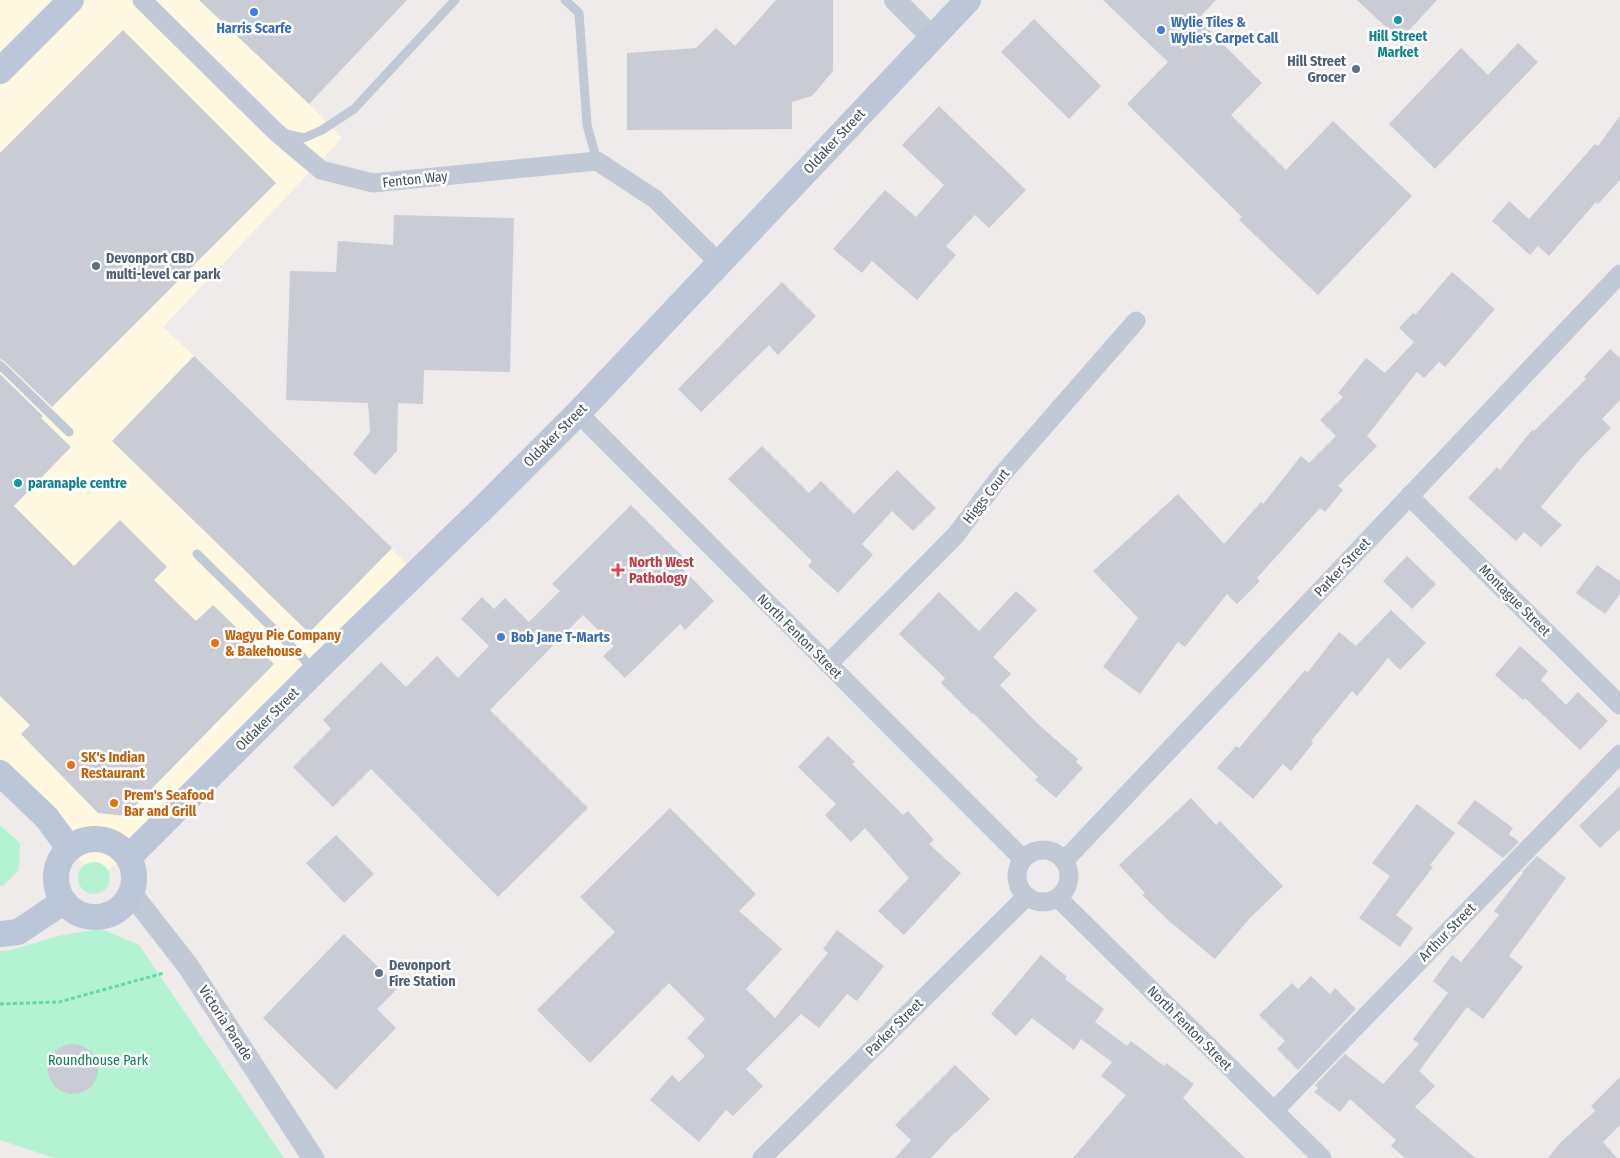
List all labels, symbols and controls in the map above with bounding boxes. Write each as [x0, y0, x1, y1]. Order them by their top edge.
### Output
marker: Harris Scarfe [248, 6, 260, 18]
place label: Wylie Tiles & Wylie's Carpet Call [1171, 14, 1279, 47]
marker: Hill Street Market [1392, 14, 1404, 26]
place label: Harris Scarfe [216, 20, 292, 37]
marker: Wylie Tiles & Wylie's Carpet Call [1155, 24, 1167, 36]
place label: Hill Street Market [1369, 28, 1428, 61]
place label: Hill Street Grocer [1287, 53, 1347, 86]
marker: Hill Street Grocer [1350, 63, 1362, 75]
street label: Oldaker Street [800, 105, 869, 177]
street label: Fenton Way [382, 168, 449, 191]
place label: Devonport CBD multi-level car park [106, 250, 221, 283]
marker: Devonport CBD multi-level car park [90, 260, 102, 272]
street label: Oldaker Street [520, 400, 591, 471]
street label: Higgs Court [960, 465, 1013, 527]
place label: paranaple centre [28, 475, 127, 492]
marker: paranaple centre [12, 477, 24, 489]
street label: Parker Street [1311, 534, 1374, 600]
place label: North West Pathology [629, 554, 695, 587]
street label: Montague Street [1475, 561, 1554, 640]
marker: North West Pathology [611, 563, 625, 577]
street label: North Fenton Street [754, 590, 846, 683]
place label: Wagyu Pie Company & Bakehouse [225, 627, 341, 660]
place label: Bob Jane T-Marts [511, 629, 610, 646]
marker: Bob Jane T-Marts [495, 631, 507, 643]
marker: Wagyu Pie Company & Bakehouse [209, 637, 221, 649]
street label: Oldaker Street [232, 684, 303, 755]
place label: SK's Indian Restaurant [81, 749, 146, 782]
marker: SK's Indian Restaurant [65, 759, 77, 771]
place label: Prem's Seafood Bar and Grill [124, 787, 214, 820]
marker: Prem's Seafood Bar and Grill [108, 797, 120, 809]
street label: Arthur Street [1415, 899, 1480, 965]
place label: Devonport Fire Station [389, 957, 456, 990]
marker: Devonport Fire Station [373, 967, 385, 979]
street label: North Fenton Street [1144, 982, 1236, 1075]
street label: Victoria Parade [195, 983, 256, 1064]
street label: Parker Street [862, 995, 927, 1060]
park label: Roundhouse Park [48, 1052, 149, 1069]

